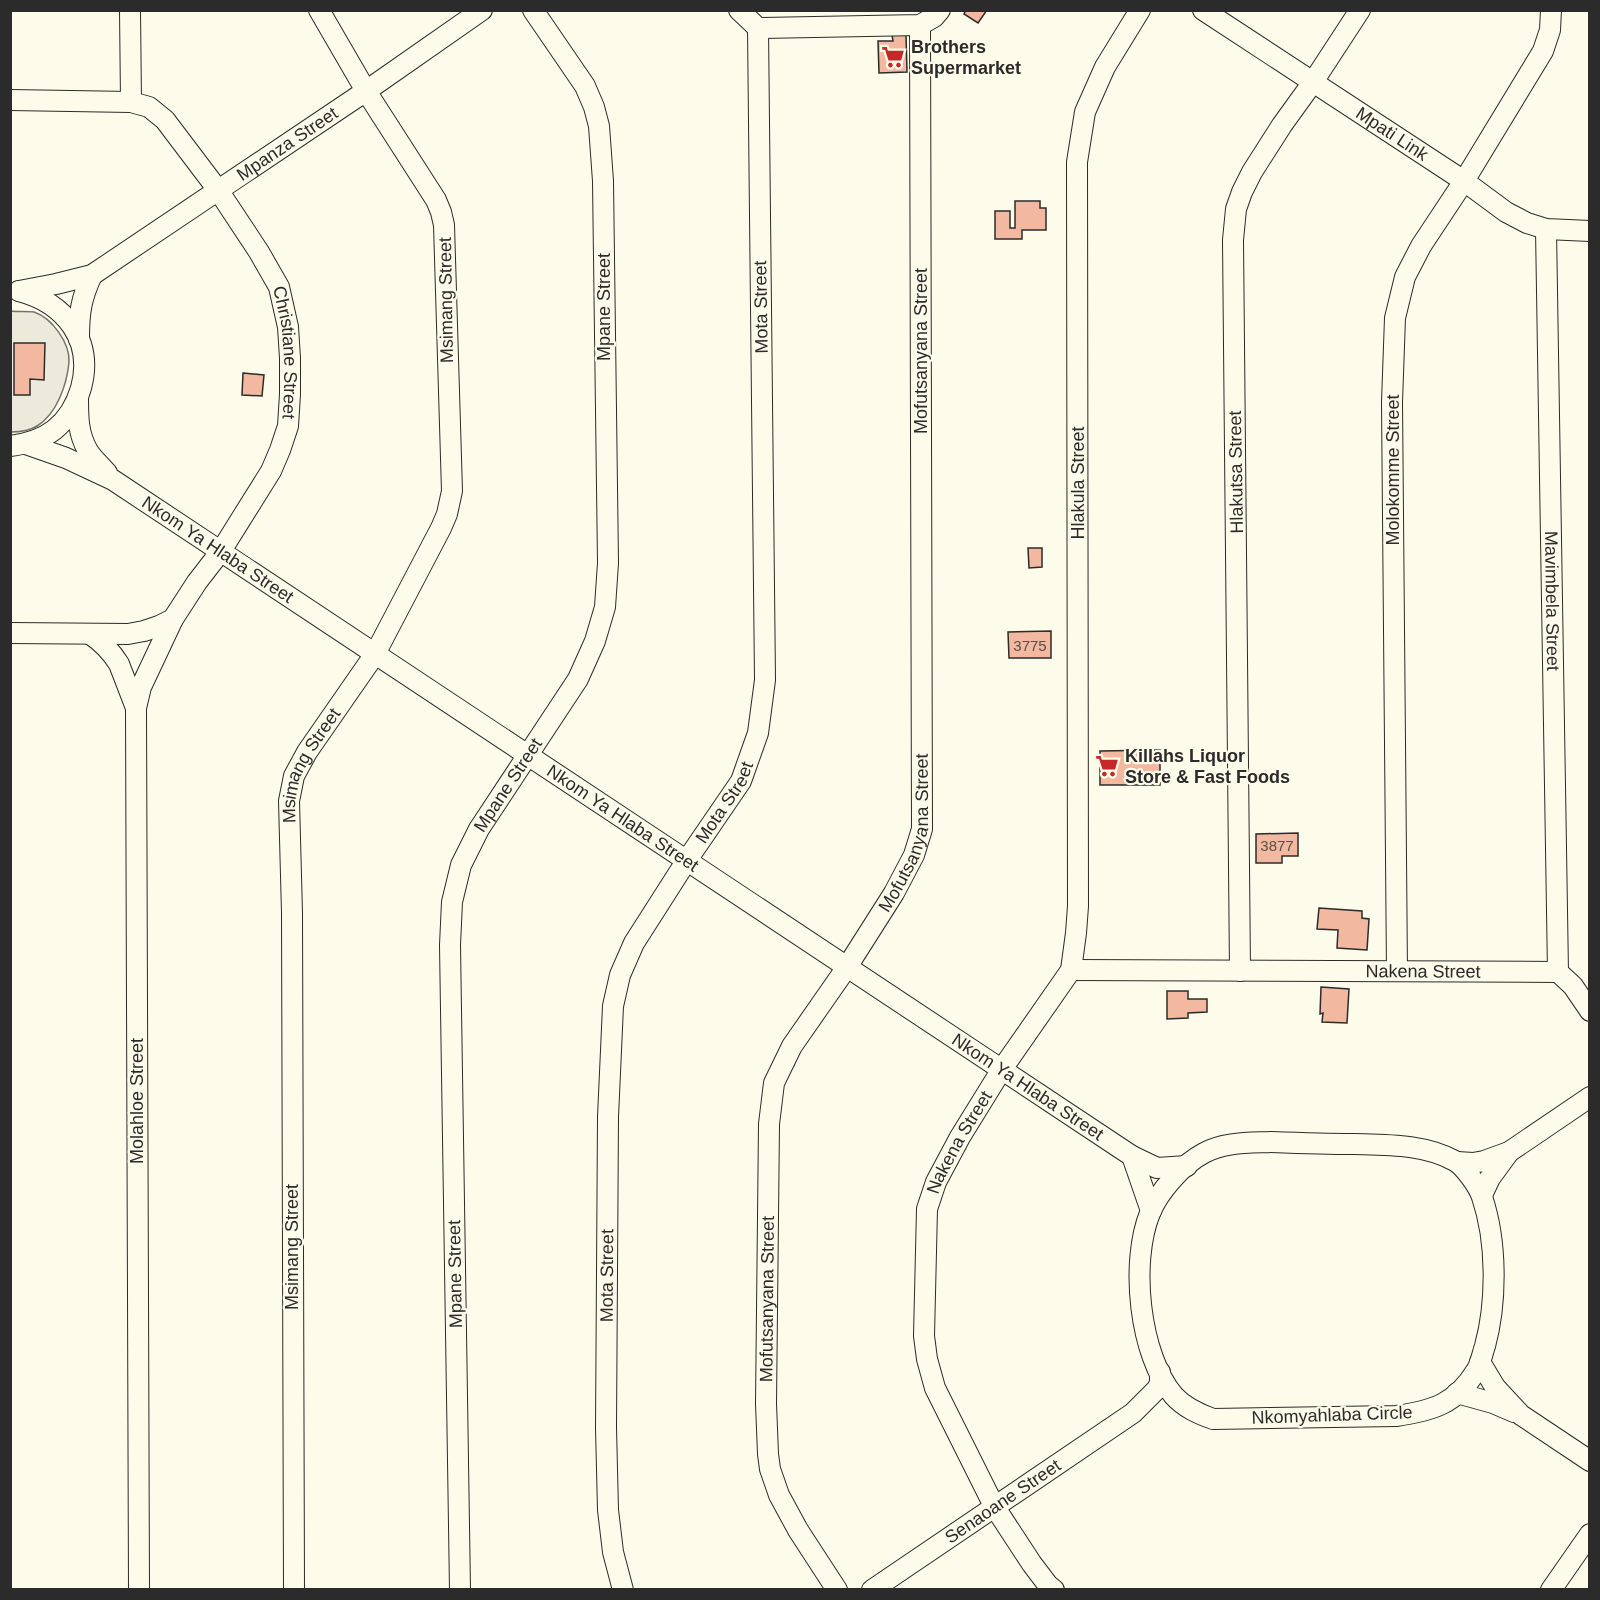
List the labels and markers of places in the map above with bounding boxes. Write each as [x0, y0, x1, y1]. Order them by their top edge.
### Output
place label: Brothers Supermarket [911, 37, 1021, 78]
supermarket icon: Brothers Supermarket [880, 44, 906, 70]
place label: Killahs Liquor Store & Fast Foods [1125, 746, 1290, 787]
supermarket icon: Killahs Liquor Store & Fast Foods [1094, 753, 1120, 779]

